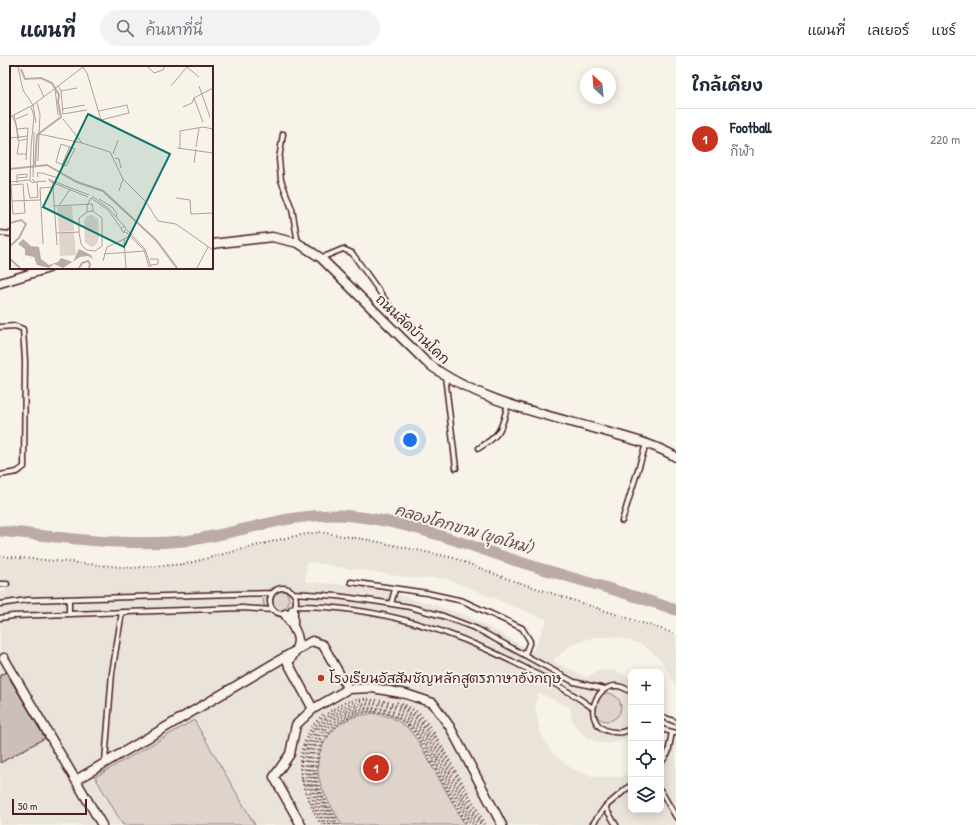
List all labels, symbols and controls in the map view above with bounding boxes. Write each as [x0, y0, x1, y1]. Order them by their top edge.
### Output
search box [100, 10, 380, 46]
text: แผนที่ [20, 17, 76, 43]
icon: search [114, 17, 136, 39]
text: ค้นหาที่นี่ [146, 19, 203, 40]
text: แผนที่ [807, 20, 845, 39]
text: เลเยอร์ [867, 20, 909, 39]
text: แชร์ [931, 20, 956, 39]
inset map [10, 66, 213, 269]
north arrow [580, 68, 616, 104]
text: ใกล้เคียง [692, 73, 763, 96]
text: Football [730, 117, 771, 138]
text: 1 [703, 130, 707, 148]
text: 220 m [930, 130, 960, 148]
text: กีฬา [730, 142, 755, 160]
street label: ถนนลัดบ้านโคก [372, 289, 454, 368]
your location [400, 430, 420, 450]
water label: คลองโคกขาม (ขุดใหม่) [392, 499, 537, 560]
place label: โรงเรียนอัสสัมชัญหลักสูตรภาษาอังกฤษ [329, 668, 562, 688]
map controls [628, 669, 664, 813]
button: + [628, 669, 664, 705]
marker: โรงเรียนอัสสัมชัญหลักสูตรภาษาอังกฤษ [316, 673, 326, 683]
button: − [628, 705, 664, 741]
button: locate [628, 741, 664, 777]
pin: 1 [363, 753, 389, 783]
button: layers [628, 777, 664, 813]
scale bar [12, 797, 87, 816]
text: 50 m [18, 799, 38, 813]

